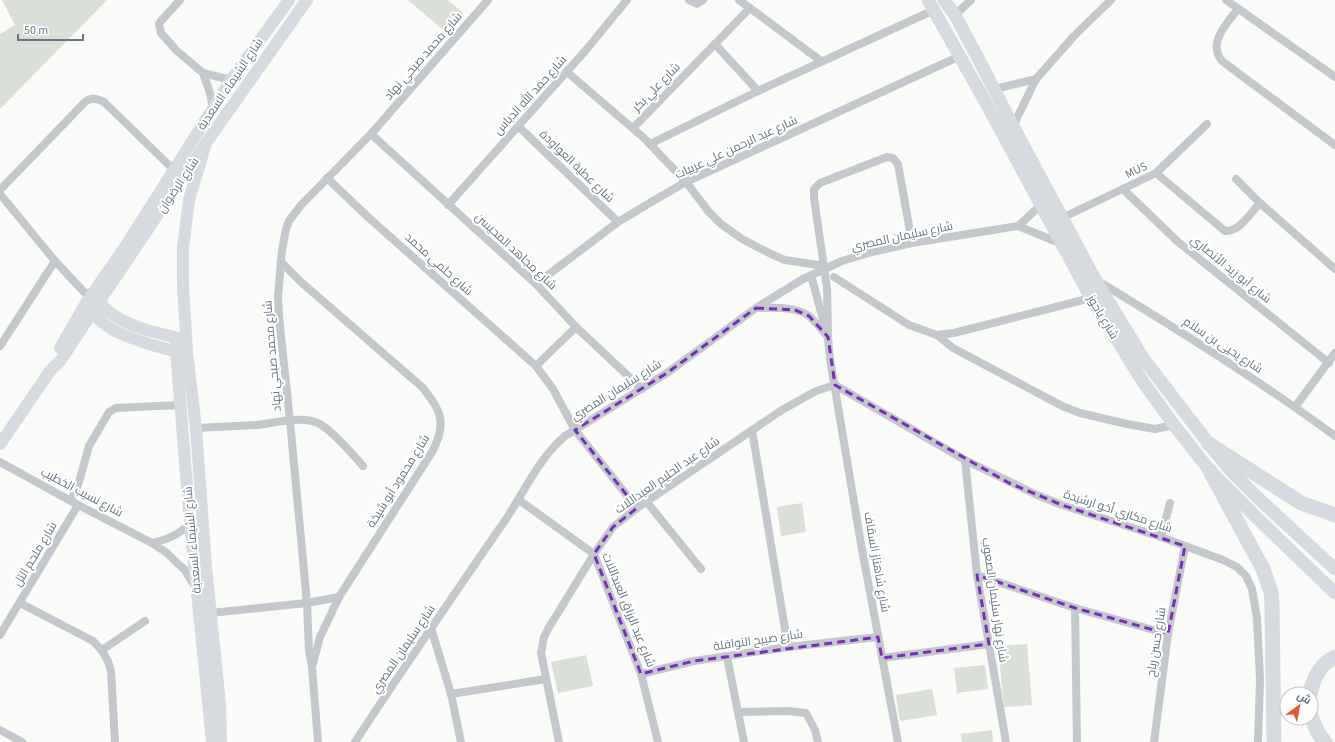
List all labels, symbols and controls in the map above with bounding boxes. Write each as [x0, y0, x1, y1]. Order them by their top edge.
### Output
street label: شارع محمد صبحي نهاد [380, 9, 467, 105]
scale bar [18, 16, 83, 42]
text: 50 m [24, 22, 48, 39]
street label: شارع الشيماء السعدية [193, 35, 268, 134]
street label: شارع حمد الله الدباس [490, 52, 571, 139]
street label: شارع علي بكر [628, 59, 685, 117]
street label: شارع عبد الرحمن علي عربيات [672, 112, 801, 184]
street label: شارع عطية العواودة [535, 126, 618, 207]
street label: شارع الرضوان [154, 154, 203, 216]
street label: MUS [1122, 158, 1150, 183]
street label: شارع مجاهد المحيسن [471, 209, 560, 294]
street label: شارع سليمان المصري [850, 217, 955, 257]
street label: شارع حلمي محمد [400, 229, 477, 300]
street label: شارع أبو زيد الأنصاري [1186, 232, 1275, 308]
street label: شارع ياجوز [1082, 291, 1123, 343]
street label: شارع محمد صبحي نهاد [259, 299, 287, 412]
street label: شارع يحيى بن سلام [1179, 313, 1266, 378]
street label: شارع سليمان المصري [568, 356, 665, 426]
street label: شارع محمود أبو شيخة [363, 431, 434, 531]
street label: شارع عبد الحليم العبداللات [611, 433, 723, 518]
street label: شارع نسيب الخطيب [38, 464, 126, 521]
street label: شارع الشيماء السعدية [179, 486, 206, 594]
street label: شارع مكازي أخو ارشيدة [1061, 486, 1175, 538]
street label: شارع شاهناز السقاف [859, 511, 894, 614]
street label: شارع ملحم التل [9, 519, 62, 590]
street label: شارع نهار سليمان الصعوب [977, 537, 1012, 664]
street label: شارع عبد الرزاق العبداللات [598, 550, 659, 670]
street label: شارع سليمان المصري [367, 602, 440, 698]
street label: شارع حسن رباح [1143, 606, 1170, 678]
street label: شارع صبيح النوافلة [712, 626, 804, 655]
north arrow [1279, 686, 1319, 726]
text: ش [1294, 688, 1314, 708]

